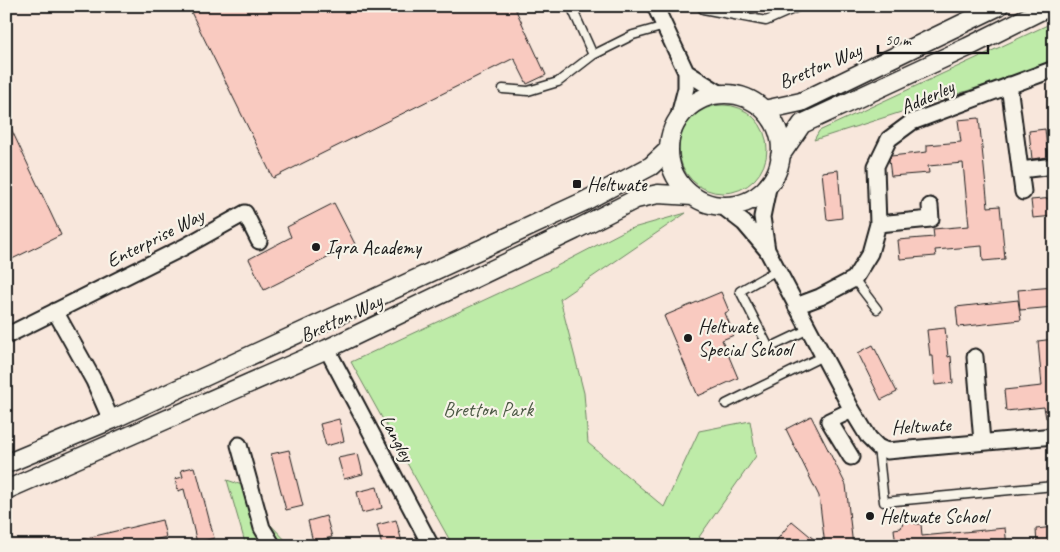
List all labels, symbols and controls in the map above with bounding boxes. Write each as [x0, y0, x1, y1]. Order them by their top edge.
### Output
scale bar [878, 22, 988, 54]
text: 50 m [885, 31, 912, 50]
street label: Bretton Way [775, 37, 866, 95]
street label: Adderley [896, 74, 959, 120]
place label: Heltwate [587, 172, 648, 197]
marker: Heltwate [571, 178, 583, 190]
street label: Enterprise Way [102, 202, 210, 273]
place label: Iqra Academy [326, 235, 423, 260]
marker: Iqra Academy [310, 241, 322, 253]
street label: Bretton Way [296, 288, 387, 348]
place label: Heltwate Special School [698, 314, 796, 362]
marker: Heltwate Special School [682, 332, 694, 344]
park label: Bretton Park [443, 397, 534, 422]
street label: Langley [374, 410, 421, 468]
street label: Heltwate [891, 412, 953, 440]
place label: Heltwate School [880, 504, 991, 529]
marker: Heltwate School [864, 510, 876, 522]

